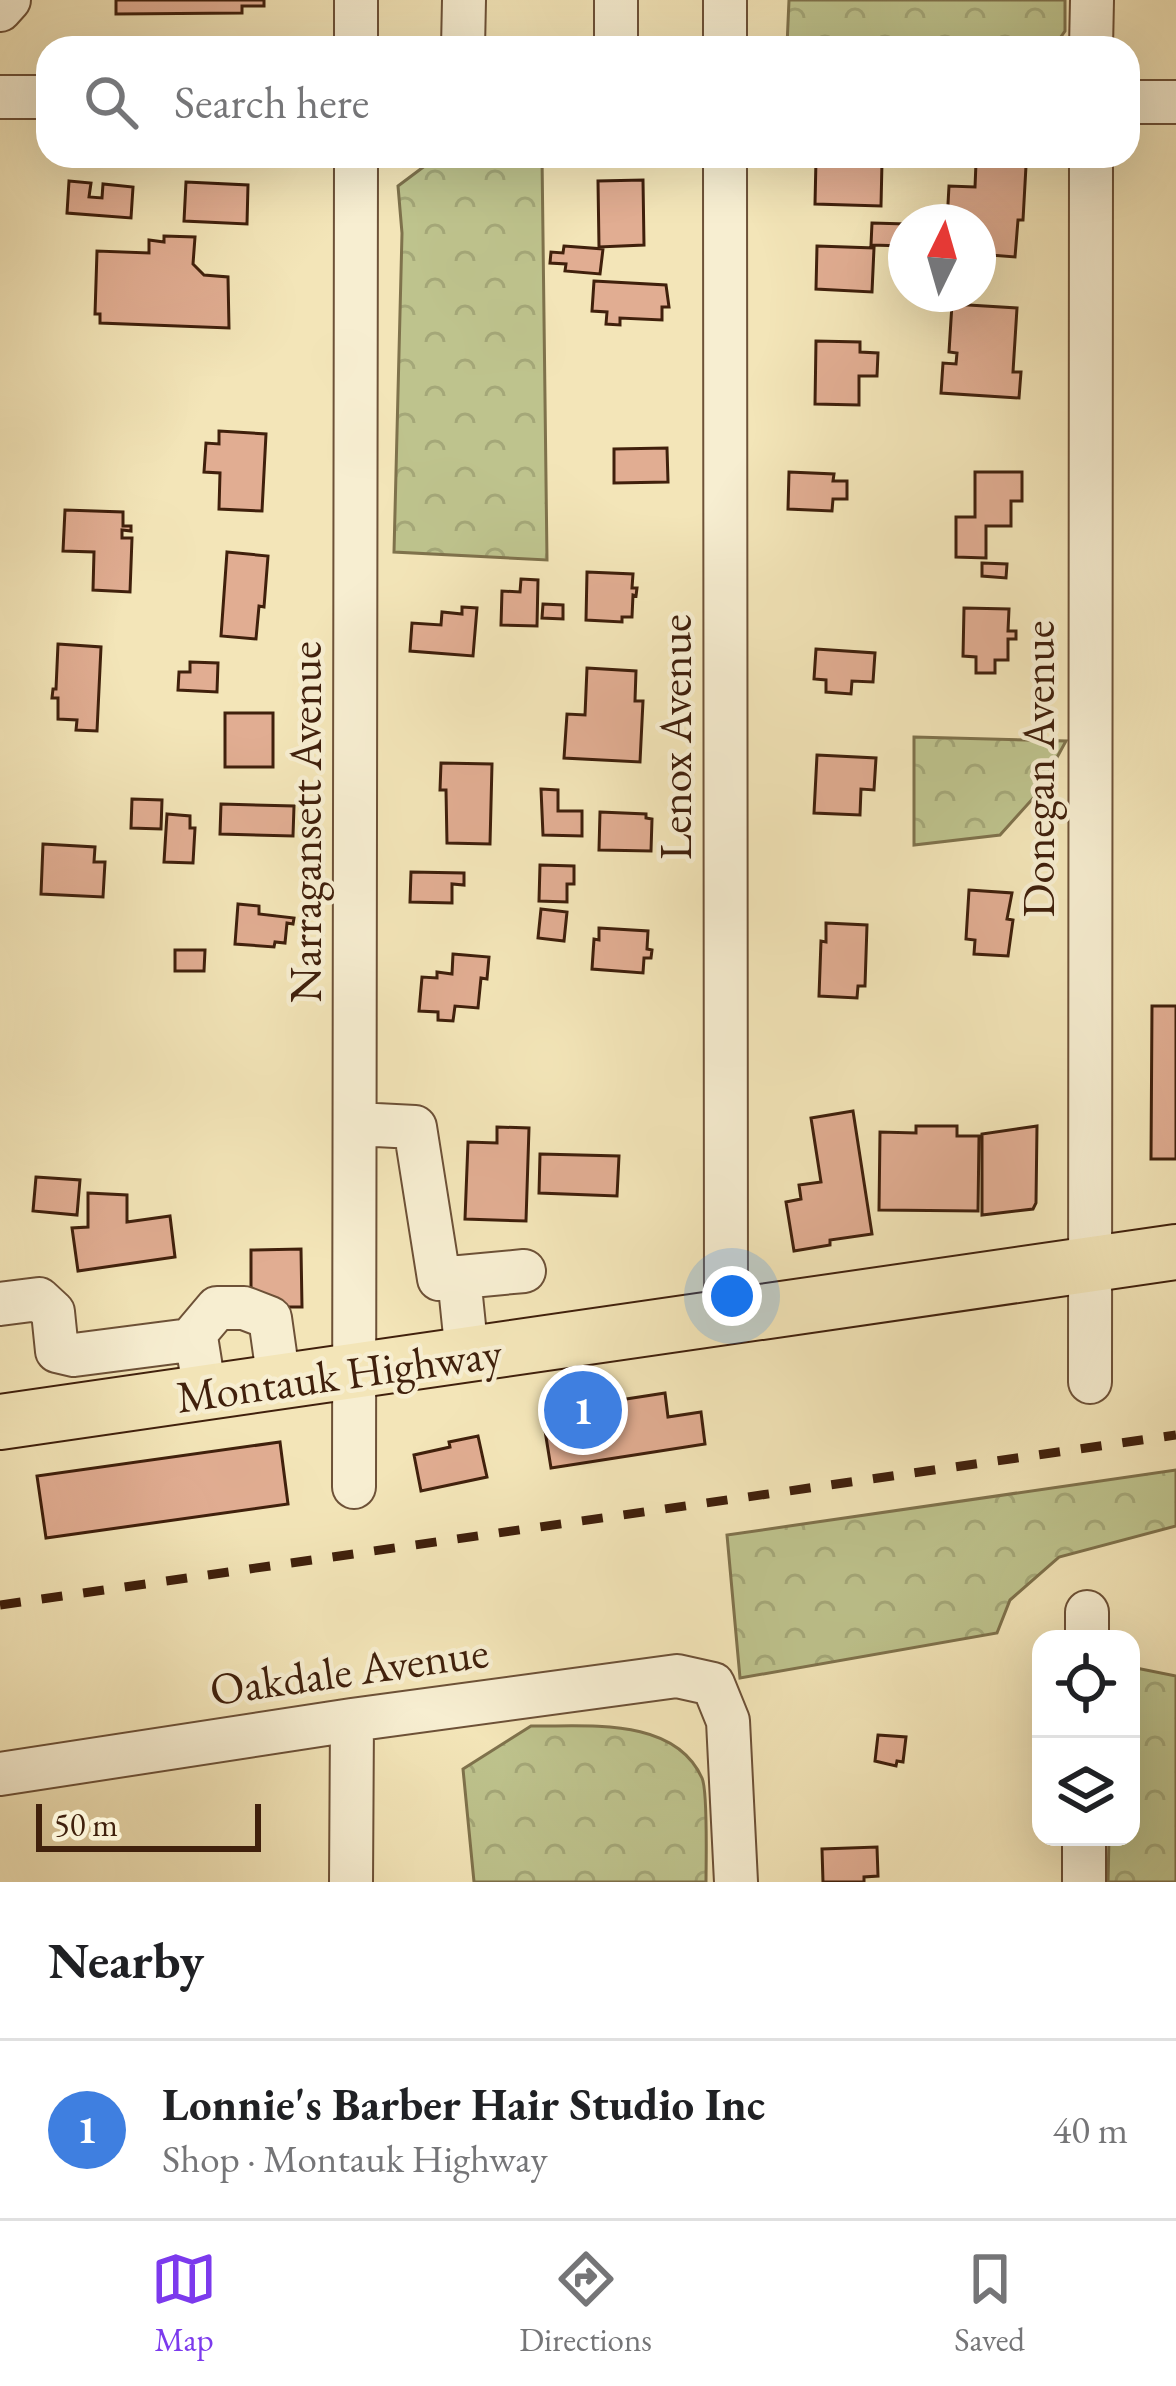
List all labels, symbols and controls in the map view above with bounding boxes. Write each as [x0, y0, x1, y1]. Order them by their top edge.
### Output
search box [36, 36, 1140, 168]
icon: search [78, 69, 144, 135]
text: Search here [174, 73, 369, 131]
north arrow [888, 204, 996, 312]
street label: Lenox Avenue [646, 614, 704, 860]
street label: Donegan Avenue [1009, 621, 1067, 917]
street label: Narragansett Avenue [276, 641, 334, 1003]
your location [702, 1266, 762, 1326]
street label: Montauk Highway [173, 1322, 506, 1426]
pin: 1 [544, 1365, 622, 1455]
street label: Oakdale Avenue [206, 1622, 492, 1718]
map controls [1032, 1630, 1140, 1846]
button: locate [1032, 1630, 1140, 1738]
button: layers [1032, 1738, 1140, 1846]
scale bar [36, 1798, 261, 1851]
text: 50 m [54, 1803, 118, 1846]
text: Nearby [48, 1927, 204, 1993]
text: Lonnie's Barber Hair Studio Inc [162, 2075, 765, 2133]
text: 1 [77, 2104, 97, 2155]
text: 40 m [1052, 2104, 1128, 2155]
text: Shop · Montauk Highway [162, 2133, 547, 2184]
tab: Map [151, 2246, 217, 2361]
tab: Directions [519, 2246, 652, 2361]
tab: Saved [954, 2246, 1025, 2361]

